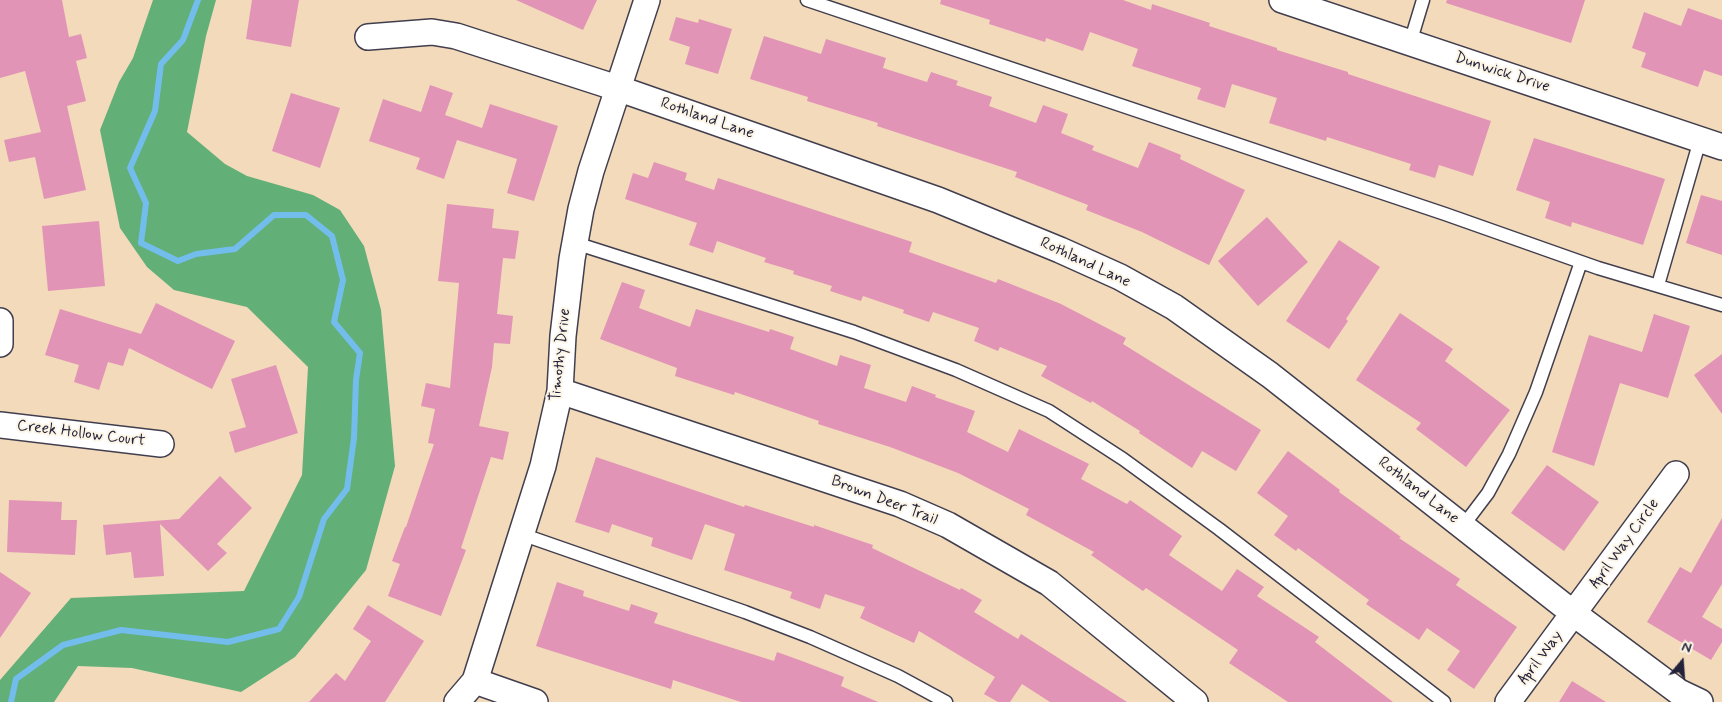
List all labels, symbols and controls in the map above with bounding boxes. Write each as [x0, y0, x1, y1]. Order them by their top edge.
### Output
street label: Dunwick Drive [1452, 49, 1552, 97]
street label: Rothland Lane [658, 94, 756, 144]
street label: Rothland Lane [1037, 234, 1133, 292]
street label: Timothy Drive [547, 308, 575, 402]
street label: Creek Hollow Court [16, 417, 146, 451]
street label: Rothland Lane [1374, 453, 1462, 529]
street label: Brown Deer Trail [828, 472, 940, 530]
street label: April Way Circle [1586, 495, 1664, 593]
street label: April Way [1515, 627, 1567, 689]
north arrow [1657, 637, 1707, 687]
text: N [1679, 638, 1694, 658]

